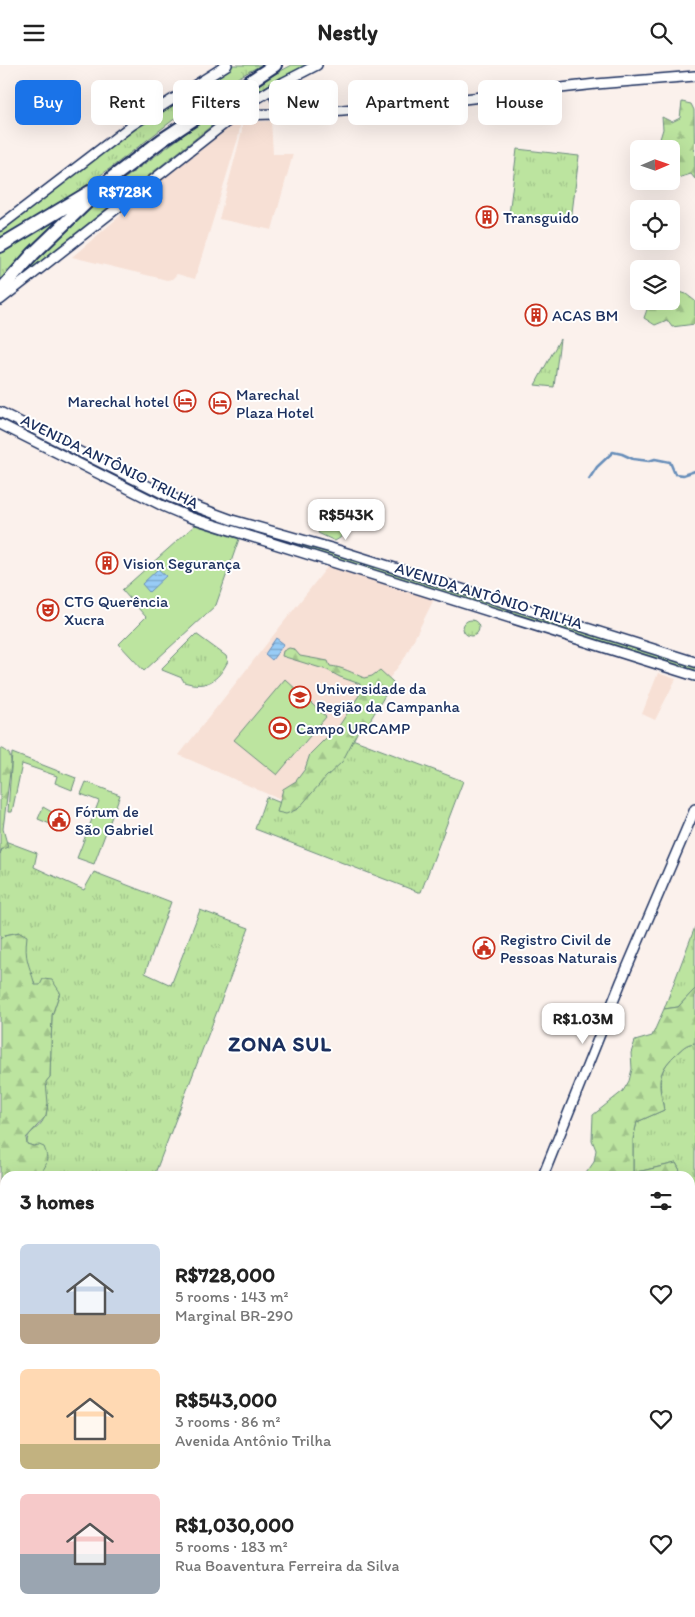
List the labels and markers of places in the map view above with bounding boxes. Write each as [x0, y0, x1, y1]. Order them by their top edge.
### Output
pin: R$728K [84, 175, 166, 218]
building icon: Transguido [475, 205, 499, 229]
place label: Transguido [503, 208, 579, 227]
building icon: ACAS BM [524, 303, 548, 327]
place label: ACAS BM [552, 306, 618, 325]
place label: Marechal Plaza Hotel [236, 385, 315, 422]
hotel icon: Marechal hotel [173, 389, 197, 413]
hotel icon: Marechal Plaza Hotel [208, 391, 232, 415]
place label: Marechal hotel [67, 392, 169, 411]
pin: R$543K [305, 499, 387, 541]
building icon: Vision Segurança [95, 551, 119, 575]
place label: Vision Segurança [123, 554, 241, 573]
place label: CTG Querência Xucra [64, 592, 169, 629]
theatre icon: CTG Querência Xucra [36, 598, 60, 622]
place label: Universidade da Região da Campanha [316, 679, 461, 716]
school or university icon: Universidade da Região da Campanha [288, 685, 312, 709]
sports icon: Campo URCAMP [268, 716, 292, 740]
place label: Campo URCAMP [296, 719, 410, 738]
place label: Fórum de São Gabriel [75, 802, 154, 839]
public building icon: Fórum de São Gabriel [47, 808, 71, 832]
place label: Registro Civil de Pessoas Naturais [500, 930, 617, 967]
public building icon: Registro Civil de Pessoas Naturais [472, 936, 496, 960]
pin: R$1.03M [537, 1003, 629, 1045]

